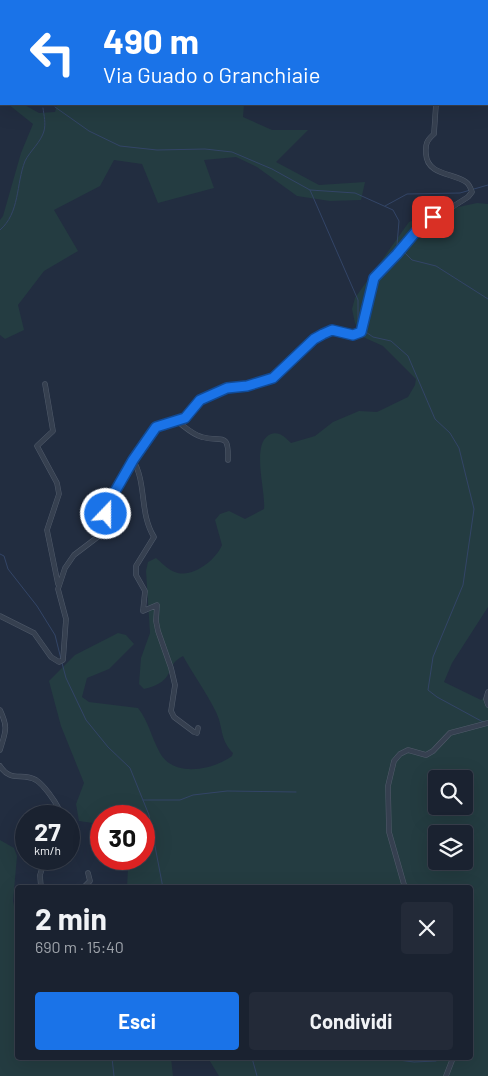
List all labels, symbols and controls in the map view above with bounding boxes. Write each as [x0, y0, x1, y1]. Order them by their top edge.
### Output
text: 490 m [103, 19, 199, 61]
icon: left [20, 20, 85, 85]
text: Via Guado o Granchiaie [103, 61, 320, 87]
pin [412, 196, 454, 238]
icon: arrive [419, 203, 447, 231]
position arrow [79, 487, 131, 539]
map controls [428, 770, 473, 870]
button: search [428, 770, 473, 815]
speed limit sign: 30 [90, 805, 155, 870]
text: 27 [34, 816, 61, 846]
button: layers [428, 825, 473, 870]
text: km/h [34, 843, 61, 857]
text: 2 min [35, 900, 107, 936]
button: close [401, 902, 453, 954]
text: 690 m · 15:40 [35, 937, 124, 956]
button: Esci [35, 992, 239, 1050]
button: Condividi [249, 992, 453, 1050]

